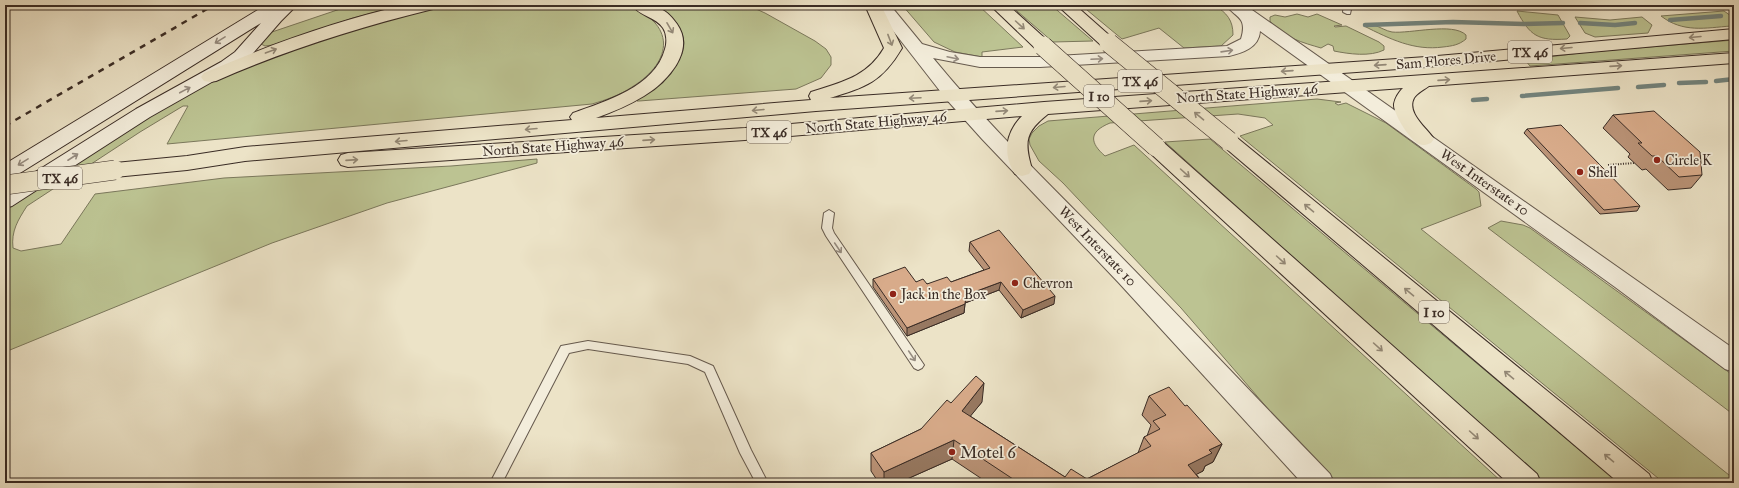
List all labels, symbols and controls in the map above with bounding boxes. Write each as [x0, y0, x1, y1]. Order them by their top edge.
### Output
one-way arrow [1015, 21, 1025, 30]
one-way arrow [667, 22, 675, 34]
one-way arrow [886, 33, 894, 45]
one-way arrow [1689, 34, 1702, 41]
one-way arrow [215, 36, 226, 44]
road number: TX 46 [1508, 41, 1552, 63]
one-way arrow [1560, 45, 1573, 52]
one-way arrow [265, 46, 277, 54]
one-way arrow [1220, 47, 1233, 55]
street label: Sam Flores Drive [1395, 48, 1497, 73]
one-way arrow [946, 55, 959, 63]
one-way arrow [1090, 55, 1103, 63]
one-way arrow [1374, 62, 1387, 69]
one-way arrow [1609, 63, 1622, 70]
one-way arrow [1281, 68, 1294, 75]
road number: TX 46 [1118, 70, 1162, 92]
one-way arrow [1437, 76, 1450, 83]
street label: North State Highway 46 [1176, 80, 1319, 107]
one-way arrow [1053, 84, 1066, 91]
road number: I 10 [1084, 85, 1114, 107]
one-way arrow [178, 86, 190, 93]
one-way arrow [909, 94, 922, 101]
one-way arrow [1139, 97, 1152, 104]
one-way arrow [752, 106, 765, 114]
street label: North State Highway 46 [805, 108, 948, 137]
one-way arrow [995, 108, 1008, 115]
one-way arrow [1193, 112, 1204, 121]
road number: TX 46 [747, 121, 791, 143]
one-way arrow [525, 126, 538, 133]
street label: North State Highway 46 [482, 133, 625, 160]
one-way arrow [395, 137, 408, 144]
one-way arrow [642, 137, 655, 144]
street label: West Interstate 10 [1437, 145, 1532, 219]
place label: Circle K [1665, 152, 1713, 169]
one-way arrow [67, 153, 79, 161]
marker: Circle K [1652, 155, 1662, 165]
one-way arrow [345, 156, 358, 163]
one-way arrow [17, 159, 29, 167]
place label: Shell [1588, 164, 1617, 181]
road number: TX 46 [38, 167, 82, 189]
marker: Shell [1575, 167, 1585, 177]
one-way arrow [1180, 168, 1190, 178]
street label: West Interstate 10 [1055, 203, 1140, 290]
one-way arrow [1304, 204, 1315, 213]
one-way arrow [834, 243, 843, 254]
one-way arrow [1276, 255, 1286, 265]
place label: Chevron [1023, 275, 1073, 292]
marker: Chevron [1010, 278, 1020, 288]
place label: Jack in the Box [899, 286, 987, 304]
one-way arrow [1404, 287, 1414, 296]
marker: Jack in the Box [888, 289, 898, 299]
road number: I 10 [1419, 301, 1449, 323]
one-way arrow [1372, 343, 1383, 352]
one-way arrow [908, 350, 916, 361]
one-way arrow [1504, 370, 1514, 379]
one-way arrow [1469, 430, 1479, 439]
place label: Motel 6 [960, 442, 1017, 463]
marker: Motel 6 [947, 447, 957, 457]
one-way arrow [1603, 454, 1614, 463]

